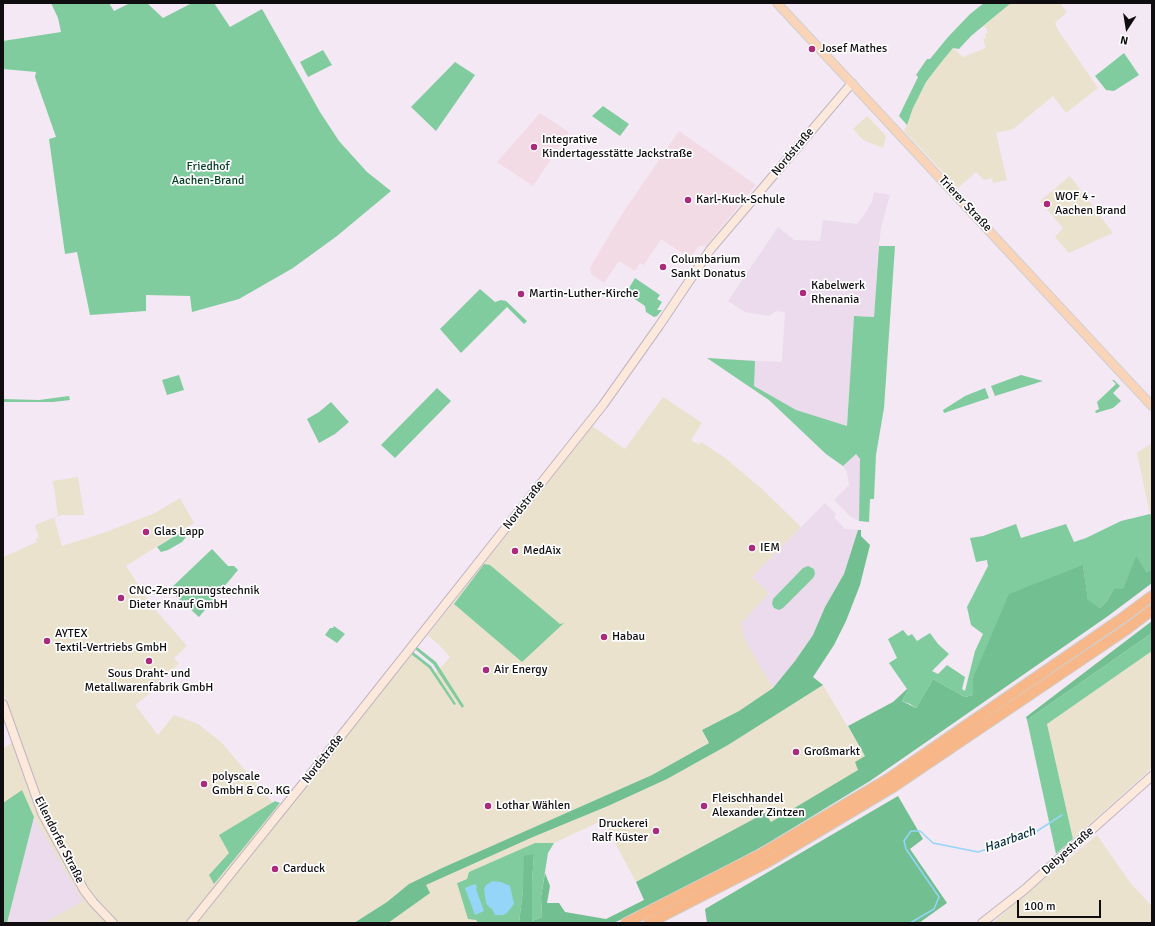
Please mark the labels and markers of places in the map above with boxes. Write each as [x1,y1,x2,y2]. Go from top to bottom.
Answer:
place label: Josef Mathes [820,42,887,56]
marker: Josef Mathes [807,44,817,54]
place label: Integrative Kindertagesstätte Jackstraße [542,133,692,161]
marker: Integrative Kindertagesstätte Jackstraße [529,142,539,152]
place label: WOF 4 - Aachen Brand [1055,190,1126,218]
place label: Karl-Kuck-Schule [696,193,785,207]
marker: Karl-Kuck-Schule [683,195,693,205]
marker: WOF 4 - Aachen Brand [1042,199,1052,209]
place label: Columbarium Sankt Donatus [671,253,746,281]
marker: Columbarium Sankt Donatus [658,262,668,272]
place label: Kabelwerk Rhenania [811,279,865,307]
place label: Martin-Luther-Kirche [529,287,638,301]
marker: Kabelwerk Rhenania [798,288,808,298]
marker: Martin-Luther-Kirche [516,289,526,299]
place label: Glas Lapp [154,525,204,539]
marker: Glas Lapp [141,527,151,537]
place label: IEM [760,541,780,555]
marker: IEM [747,543,757,553]
place label: MedAix [523,544,561,558]
marker: MedAix [510,546,520,556]
place label: CNC-Zerspanungstechnik Dieter Knauf GmbH [129,584,260,612]
marker: CNC-Zerspanungstechnik Dieter Knauf GmbH [116,593,126,603]
place label: AYTEX Textil-Vertriebs GmbH [55,627,167,655]
place label: Habau [612,630,645,644]
marker: Habau [599,632,609,642]
marker: AYTEX Textil-Vertriebs GmbH [42,636,52,646]
marker: Sous Draht- und Metallwarenfabrik GmbH [144,656,154,666]
place label: Air Energy [494,663,547,677]
marker: Air Energy [481,665,491,675]
place label: Sous Draht- und Metallwarenfabrik GmbH [85,667,213,695]
place label: Großmarkt [804,745,860,759]
marker: Großmarkt [791,747,801,757]
place label: polyscale GmbH & Co. KG [212,770,290,798]
marker: polyscale GmbH & Co. KG [199,779,209,789]
place label: Fleischhandel Alexander Zintzen [712,792,805,820]
place label: Lothar Wählen [496,799,570,813]
marker: Lothar Wählen [483,801,493,811]
marker: Fleischhandel Alexander Zintzen [699,801,709,811]
place label: Druckerei Ralf Küster [591,817,648,845]
marker: Druckerei Ralf Küster [651,826,661,836]
place label: Carduck [283,862,325,876]
marker: Carduck [270,864,280,874]

